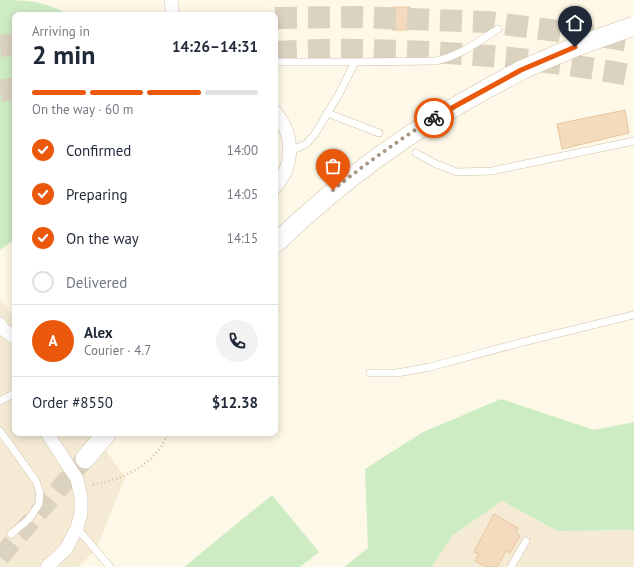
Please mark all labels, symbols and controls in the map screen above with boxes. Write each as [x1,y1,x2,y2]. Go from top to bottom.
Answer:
pin [558,6,592,47]
icon: home [564,12,586,34]
text: Arriving in [32,23,90,40]
text: 14:26–14:31 [172,37,258,56]
text: 2 min [32,38,95,71]
courier [414,98,454,138]
text: On the way · 60 m [32,101,133,118]
icon: bike [423,107,445,129]
icon: check [32,139,54,161]
text: Confirmed [66,141,131,160]
text: 14:00 [227,142,258,159]
pin [316,149,350,190]
icon: bag [322,155,344,177]
icon: check [32,183,54,205]
text: Preparing [66,185,128,204]
text: 14:05 [227,186,258,203]
icon: check [32,227,54,249]
text: On the way [66,229,139,248]
text: 14:15 [227,230,258,247]
text: Delivered [66,273,127,292]
button: phone [216,320,258,362]
text: Alex [84,323,113,342]
text: A [48,331,58,350]
text: Courier · 4.7 [84,342,151,359]
text: Order #8550 [32,393,113,412]
text: $12.38 [212,393,258,412]

